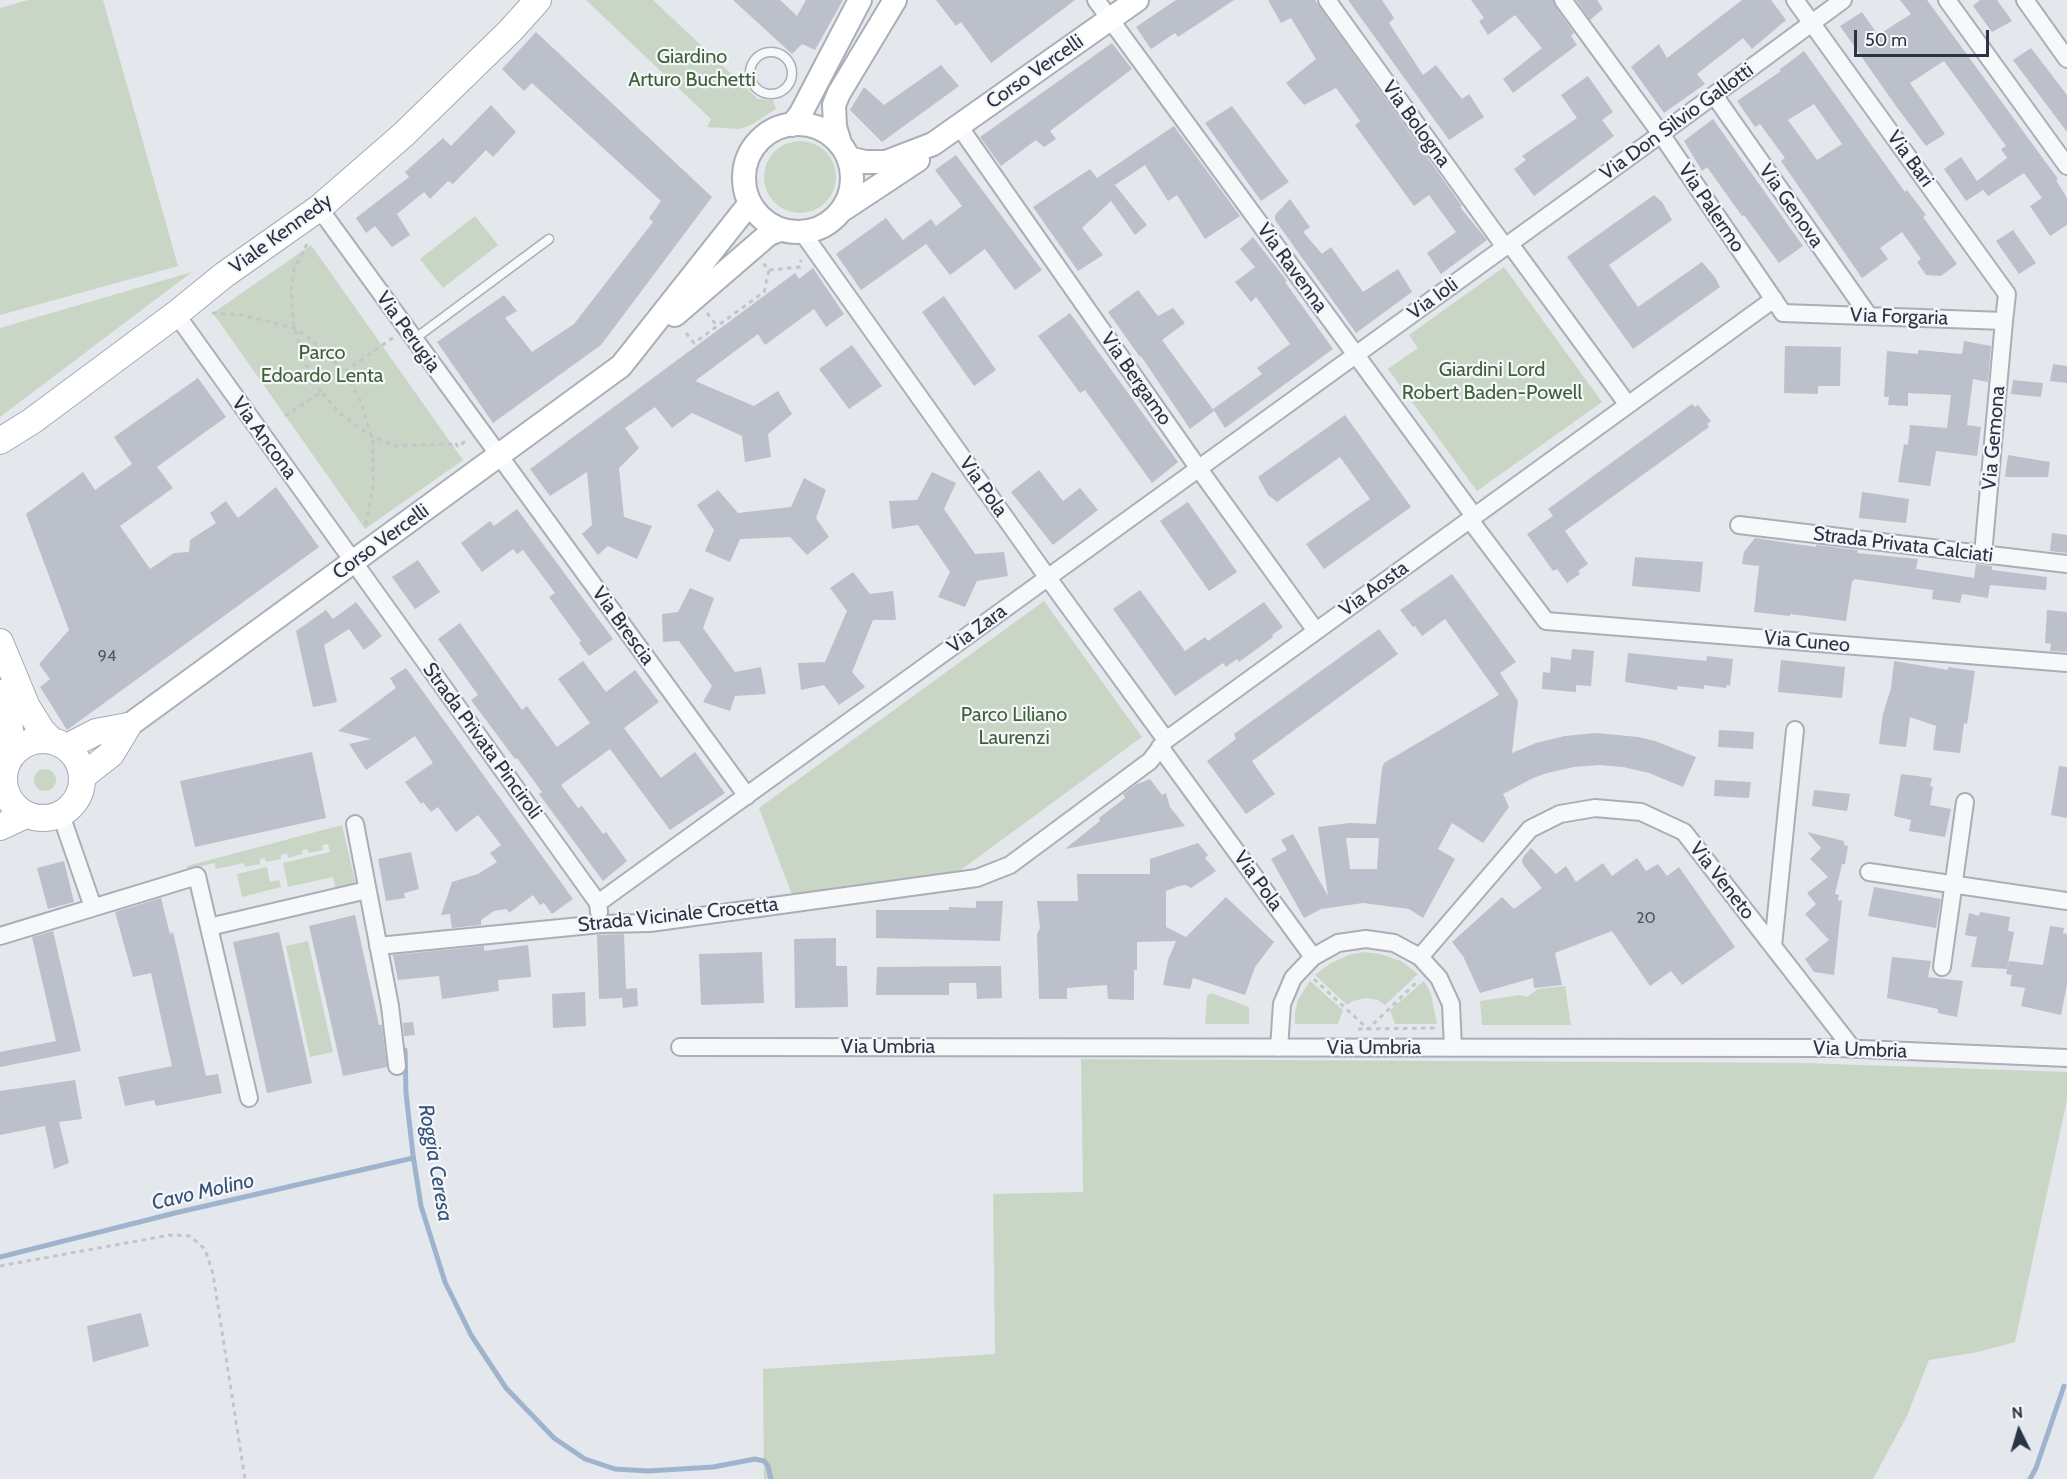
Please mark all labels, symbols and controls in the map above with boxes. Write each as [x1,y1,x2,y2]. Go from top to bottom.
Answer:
scale bar [1857,18,1992,56]
text: 50 m [1865,29,1907,51]
street label: Corso Vercelli [982,30,1088,114]
park label: Giardino Arturo Buchetti [628,45,756,92]
street label: Via Don Silvio Gallotti [1596,58,1758,186]
street label: Via Bologna [1377,76,1455,172]
street label: Via Bari [1882,126,1938,192]
street label: Via Palermo [1673,159,1749,257]
street label: Via Genova [1754,160,1828,252]
street label: Viale Kennedy [225,189,337,279]
street label: Via Ravenna [1252,219,1332,317]
street label: Via Ioli [1403,273,1463,325]
street label: Via Perugia [371,287,445,377]
street label: Via Forgaria [1850,303,1948,331]
street label: Via Bergamo [1095,328,1177,430]
park label: Parco Edoardo Lenta [261,341,383,388]
park label: Giardini Lord Robert Baden-Powell [1402,358,1582,405]
street label: Via Gemona [1977,385,2011,491]
street label: Via Ancona [226,392,302,484]
street label: Via Pola [954,452,1012,522]
street label: Corso Vercelli [328,499,434,585]
street label: Strada Privata Calciati [1812,522,1994,568]
street label: Via Aosta [1335,556,1413,622]
street label: Via Brescia [587,582,659,670]
street label: Via Zara [943,599,1011,659]
street label: Via Cuneo [1763,626,1851,658]
house number: 94 [98,646,116,666]
street label: Strada Privata Pinciroli [417,658,547,824]
park label: Parco Liliano Laurenzi [961,703,1067,750]
street label: Via Veneto [1684,837,1760,925]
street label: Via Pola [1228,846,1288,916]
street label: Strada Vicinale Crocetta [577,893,779,937]
house number: 20 [1636,908,1656,928]
street label: Via Umbria [841,1035,935,1059]
street label: Via Umbria [1327,1036,1421,1060]
street label: Via Umbria [1812,1036,1908,1064]
water label: Roggia Ceresa [412,1103,458,1223]
water label: Cavo Molino [149,1168,257,1216]
north arrow [1989,1401,2049,1461]
text: N [2011,1403,2024,1423]

